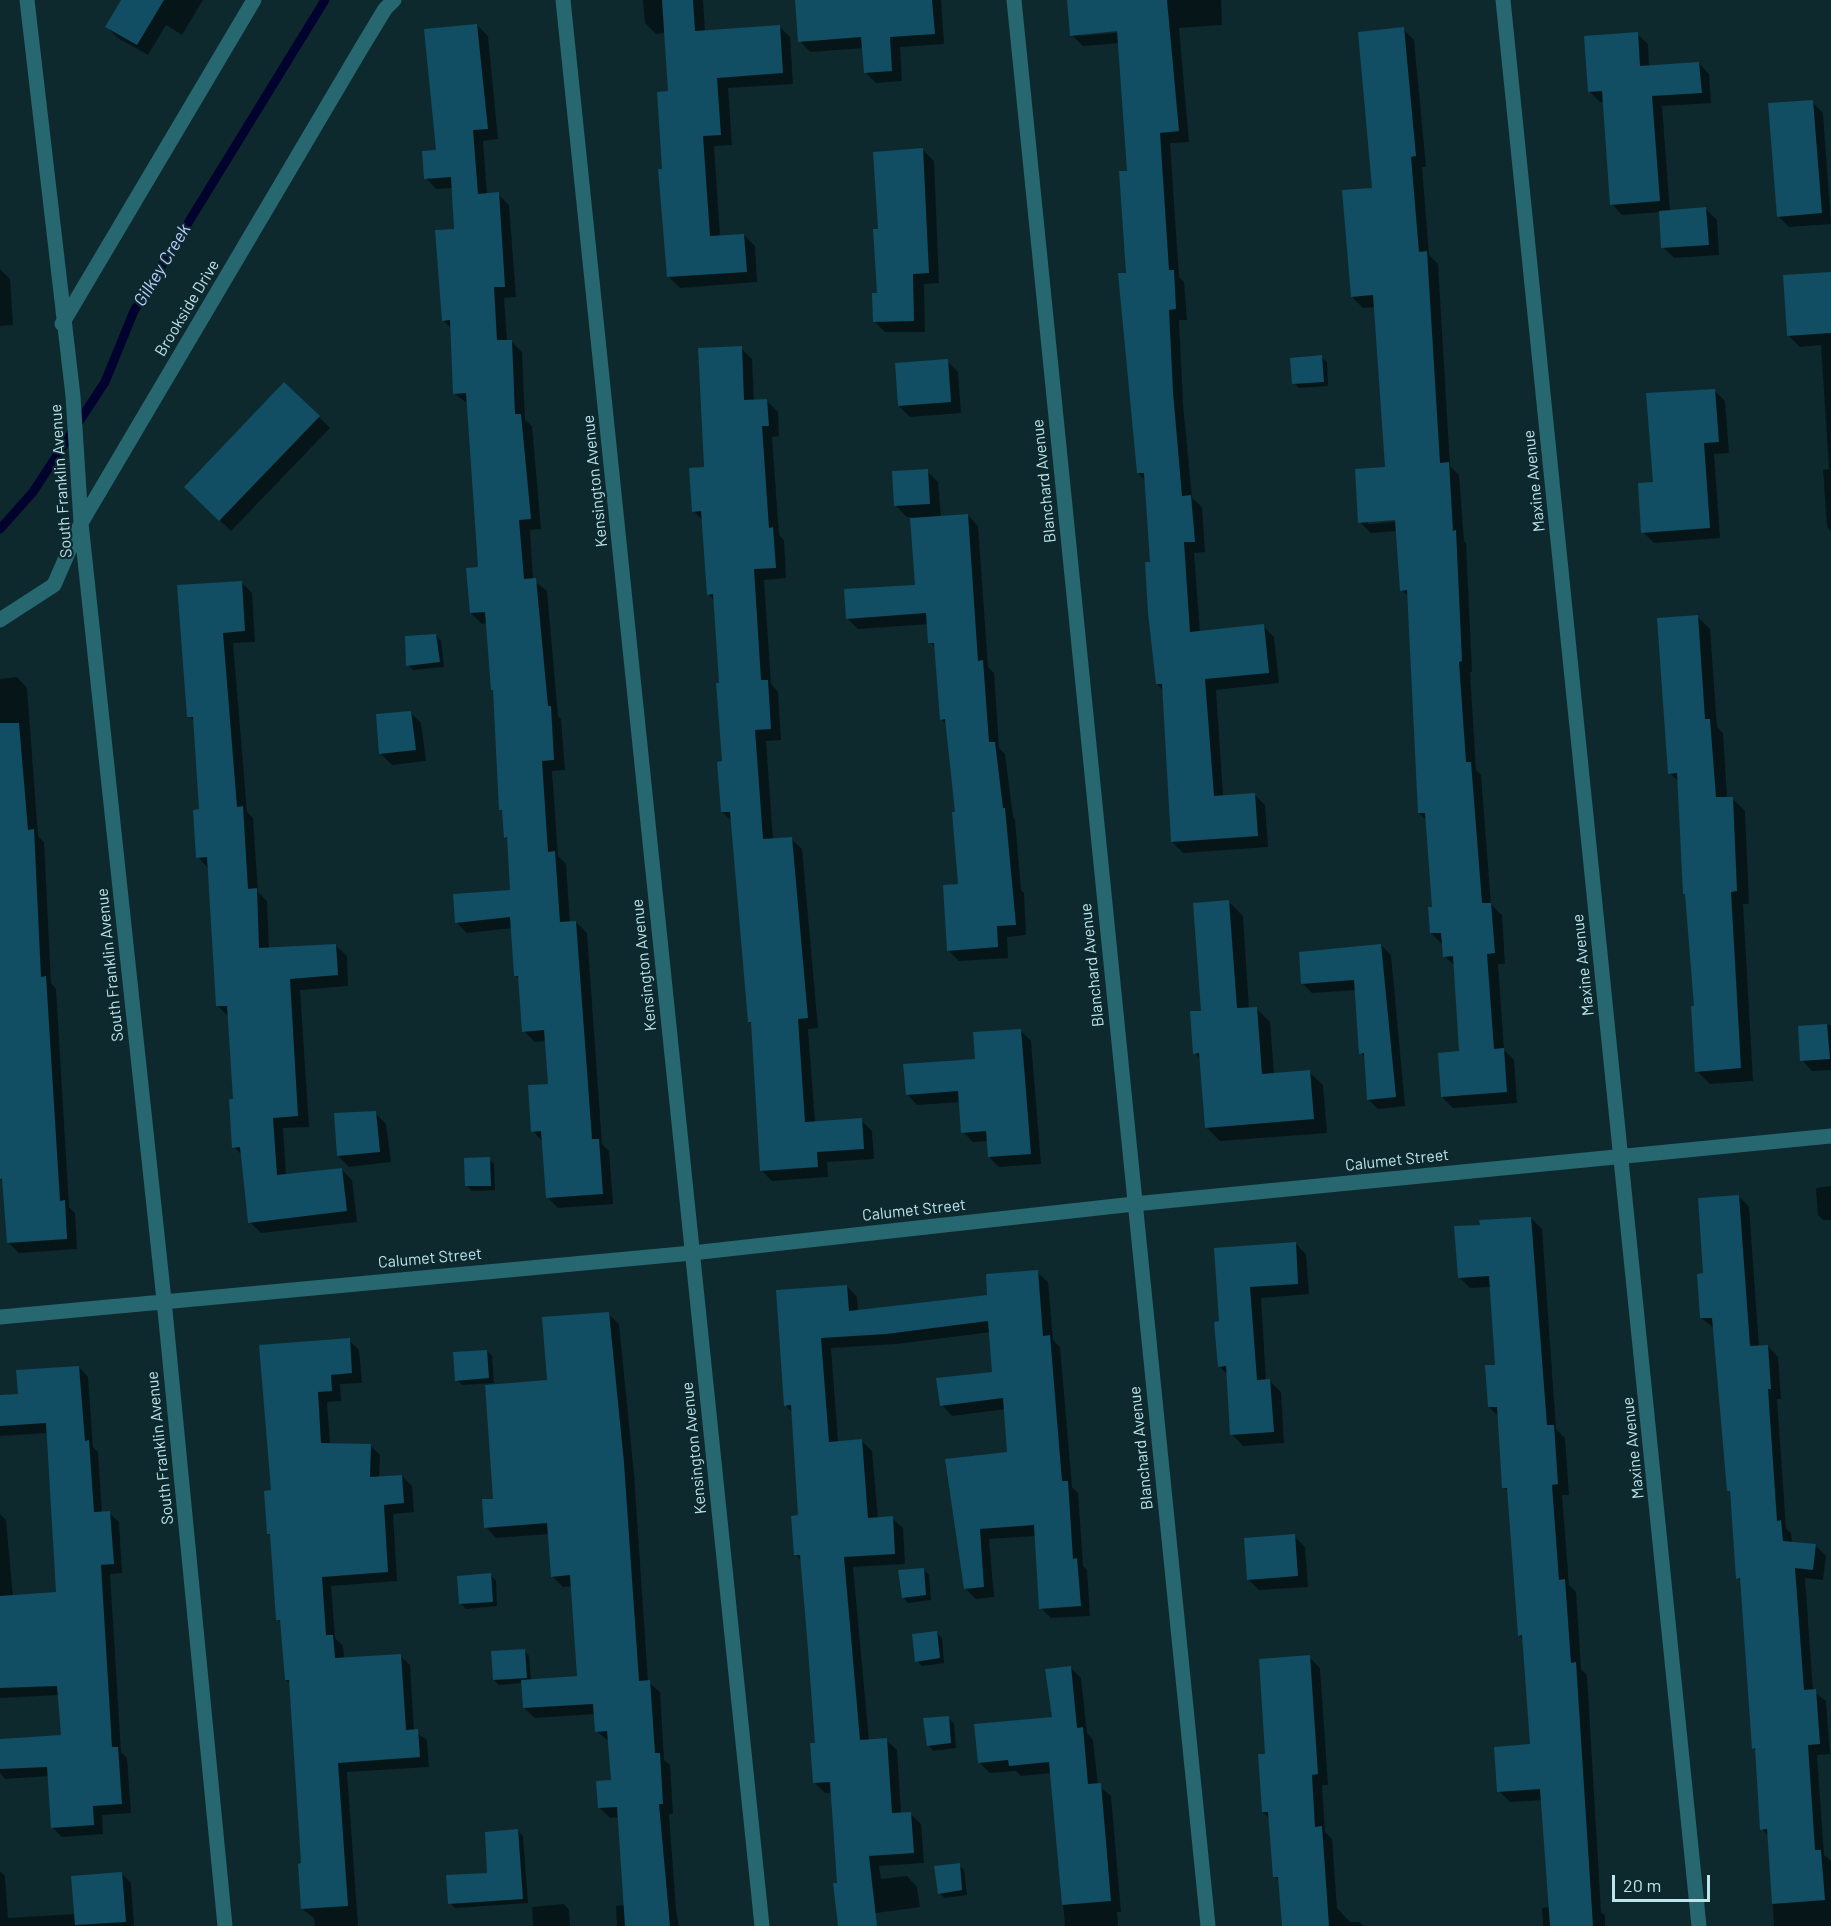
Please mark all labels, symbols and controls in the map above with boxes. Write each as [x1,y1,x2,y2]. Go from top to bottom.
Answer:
water label: Gilkey Creek [129,220,195,310]
street label: Brookside Drive [151,256,223,360]
street label: South Franklin Avenue [46,403,76,559]
street label: Kensington Avenue [579,414,611,548]
street label: Blanchard Avenue [1028,418,1060,544]
street label: Maxine Avenue [1519,429,1549,533]
street label: South Franklin Avenue [92,887,128,1043]
street label: Kensington Avenue [628,898,660,1032]
street label: Blanchard Avenue [1076,902,1108,1028]
street label: Maxine Avenue [1568,913,1598,1017]
street label: Calumet Street [1344,1145,1450,1175]
street label: Calumet Street [861,1195,967,1225]
street label: Calumet Street [377,1244,483,1272]
street label: South Franklin Avenue [142,1370,178,1526]
street label: Kensington Avenue [678,1381,710,1515]
street label: Blanchard Avenue [1125,1385,1157,1511]
street label: Maxine Avenue [1618,1396,1648,1500]
scale bar [1615,1863,1712,1901]
text: 20 m [1623,1874,1661,1896]

